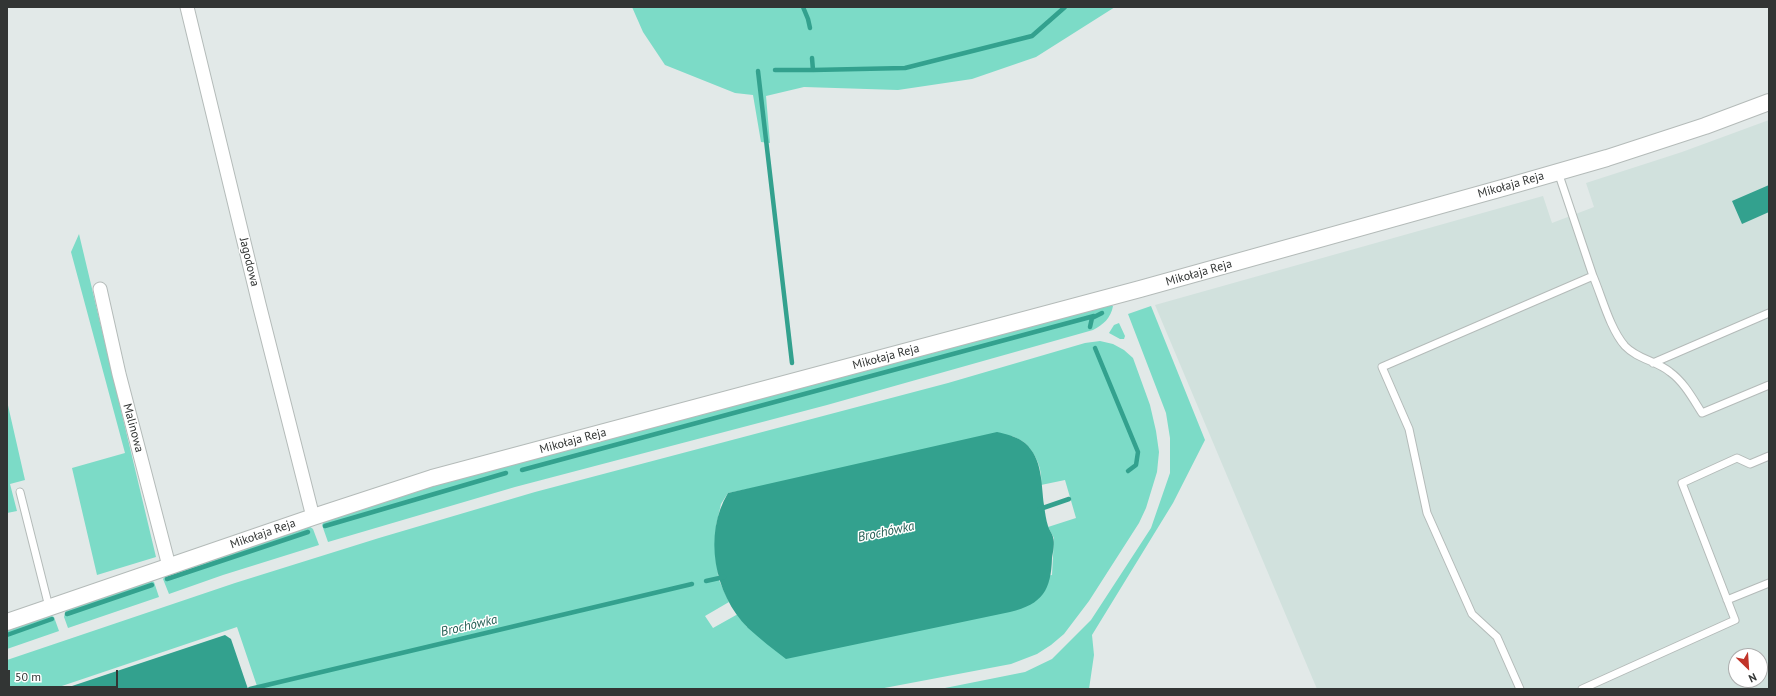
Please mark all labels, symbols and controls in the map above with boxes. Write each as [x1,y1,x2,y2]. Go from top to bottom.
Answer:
street label: Mikołaja Reja [1476,169,1546,201]
street label: Jagodowa [236,236,262,288]
street label: Mikołaja Reja [1164,257,1234,289]
street label: Mikołaja Reja [851,341,921,373]
street label: Malinowa [120,402,146,454]
street label: Mikołaja Reja [538,425,608,457]
street label: Mikołaja Reja [228,516,298,552]
water label: Brochówka [856,518,916,546]
water label: Brochówka [439,612,499,640]
north arrow [1728,648,1768,688]
scale bar [10,662,120,688]
text: 50 m [15,669,41,684]
text: N [1746,670,1759,686]

